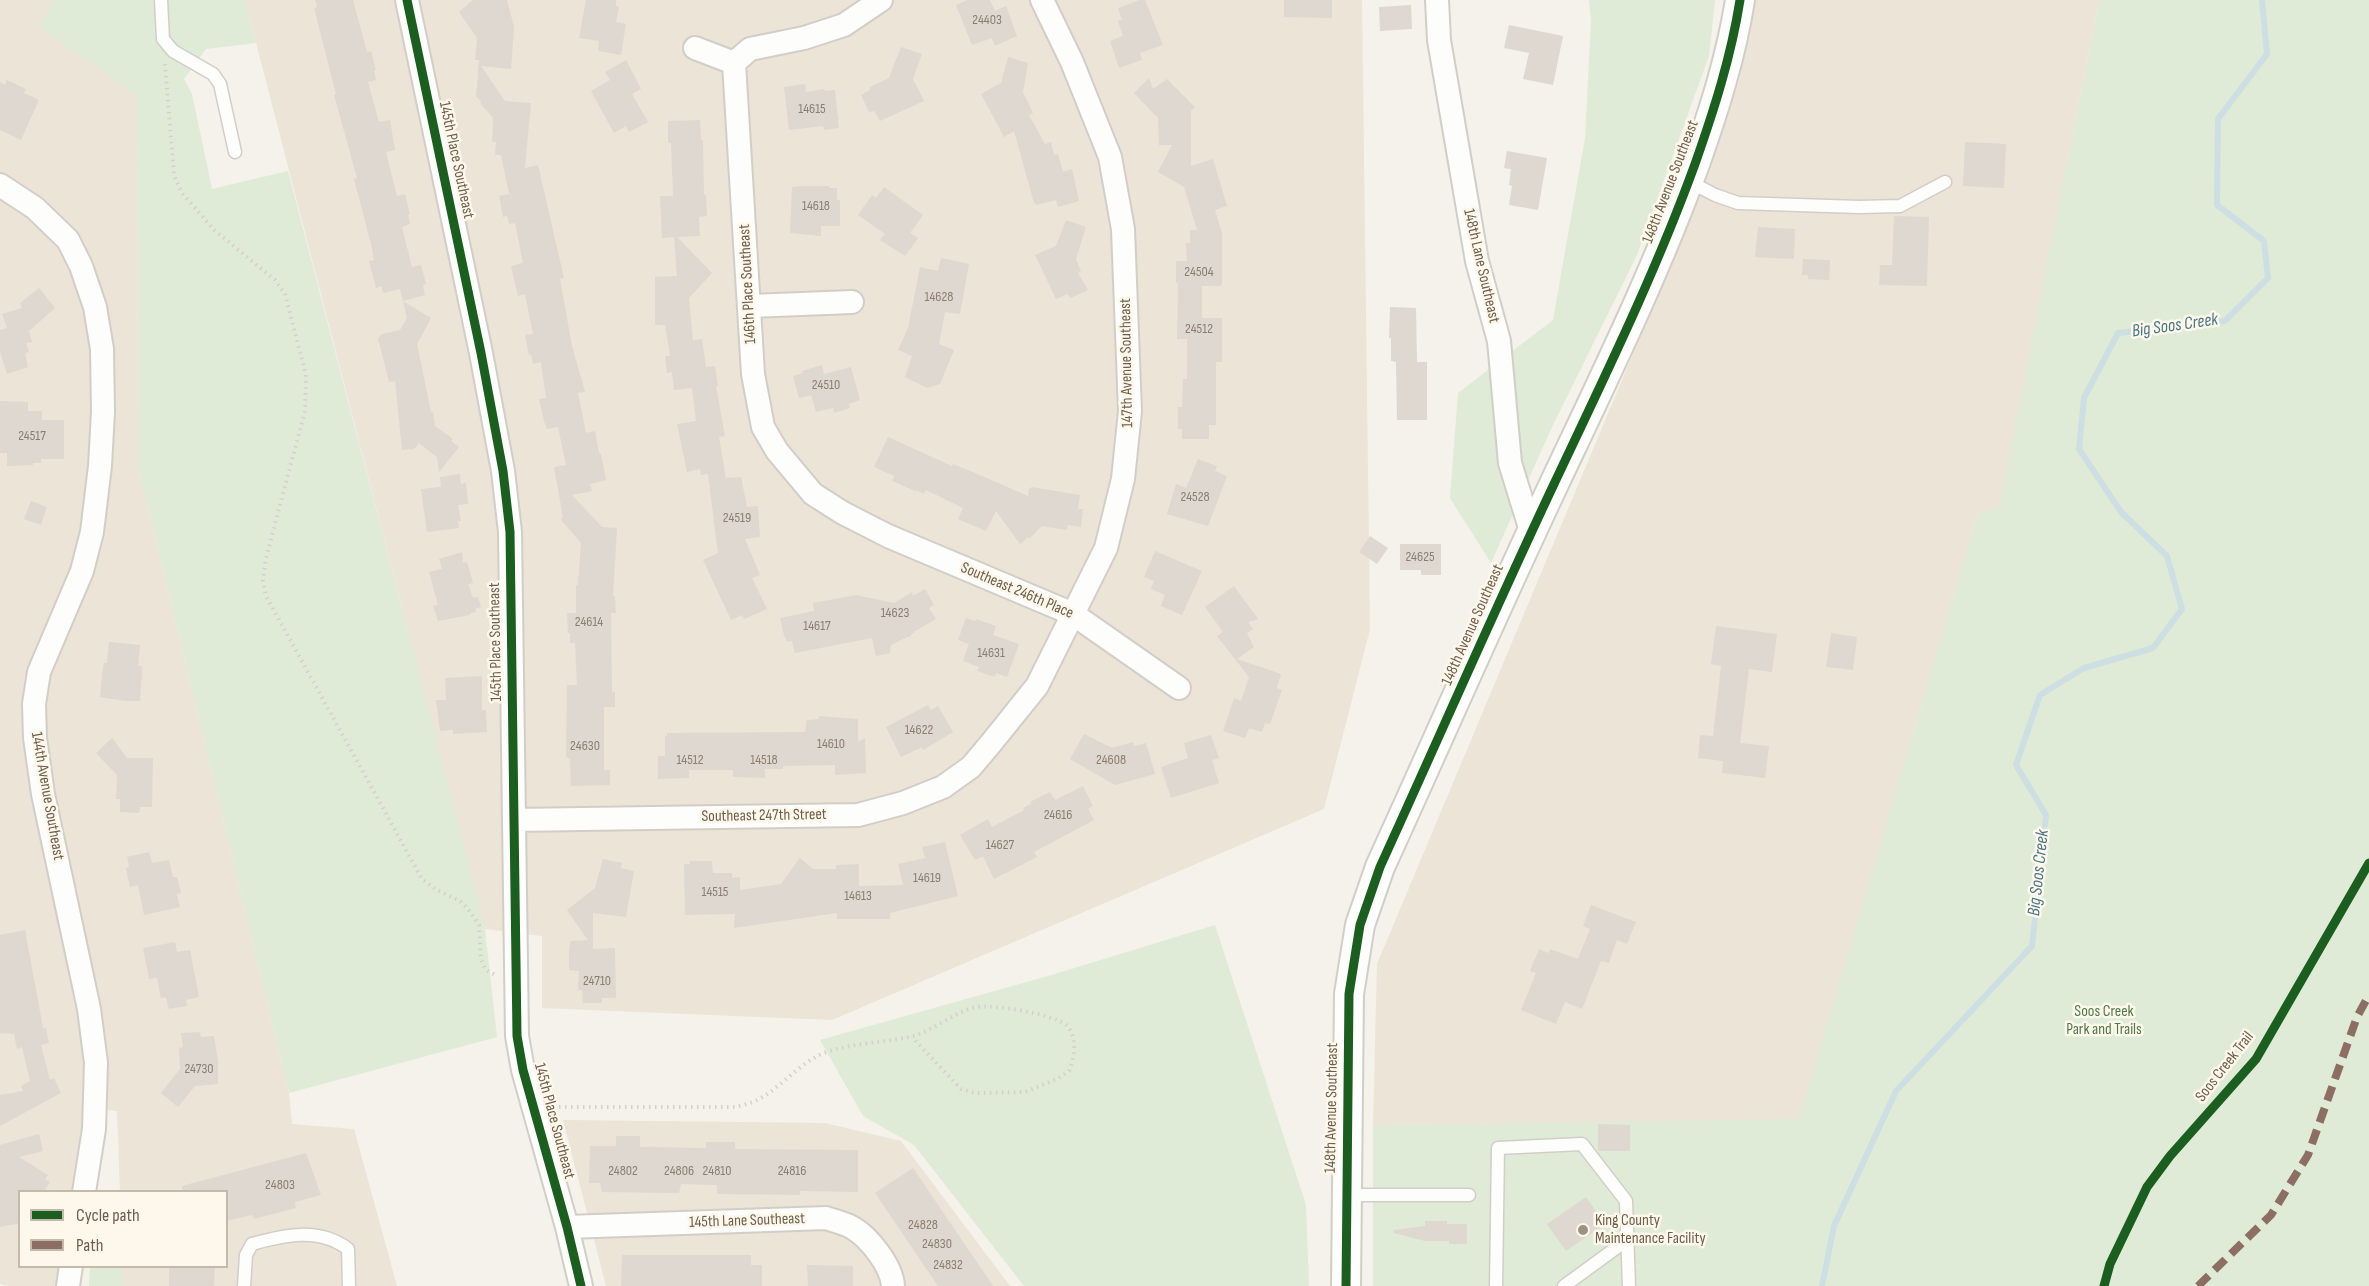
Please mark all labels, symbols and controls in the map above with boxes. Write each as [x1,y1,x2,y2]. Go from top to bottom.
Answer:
house number: 24403 [972,12,1002,28]
street label: 145th Place Southeast [434,100,478,220]
house number: 14615 [798,101,826,117]
street label: 148th Avenue Southeast [1639,118,1703,246]
house number: 14618 [802,198,830,214]
street label: 148th Lane Southeast [1459,207,1503,325]
street label: 146th Place Southeast [735,224,761,344]
house number: 24504 [1184,264,1214,280]
house number: 14628 [925,289,953,305]
street label: 147th Avenue Southeast [1116,298,1138,428]
water label: Big Soos Creek [2131,309,2219,343]
house number: 24512 [1185,321,1213,337]
house number: 24510 [812,377,840,393]
house number: 24517 [18,428,46,444]
house number: 24528 [1180,489,1210,505]
house number: 24519 [723,510,751,526]
house number: 24625 [1405,549,1435,565]
street label: Southeast 246th Place [958,559,1076,623]
street label: 148th Avenue Southeast [1438,562,1508,688]
street label: 145th Place Southeast [485,582,507,702]
house number: 14623 [881,605,909,621]
house number: 24614 [575,614,603,630]
house number: 14617 [803,618,831,634]
house number: 14631 [977,645,1005,661]
house number: 14622 [905,722,933,738]
street label: 144th Avenue Southeast [26,730,68,862]
house number: 14610 [817,736,845,752]
house number: 24630 [570,738,600,754]
house number: 14512 [676,752,704,768]
house number: 14518 [750,752,778,768]
house number: 24608 [1096,752,1126,768]
street label: Southeast 247th Street [701,805,827,827]
house number: 24616 [1044,807,1072,823]
water label: Big Soos Creek [2024,829,2054,917]
house number: 14627 [986,837,1014,853]
house number: 14619 [913,870,941,886]
house number: 14515 [702,884,728,900]
house number: 14613 [844,888,872,904]
house number: 24710 [583,973,611,989]
park label: Soos Creek Park and Trails [2066,1002,2142,1040]
street label: Soos Creek Trail [2192,1028,2258,1106]
street label: 148th Avenue Southeast [1321,1043,1343,1173]
house number: 24730 [184,1061,214,1077]
street label: 145th Place Southeast [529,1061,579,1181]
house number: 24802 [608,1163,638,1179]
house number: 24806 [664,1163,694,1179]
house number: 24810 [703,1163,731,1179]
house number: 24816 [778,1163,806,1179]
house number: 24803 [265,1177,295,1193]
legend [18,1190,228,1268]
text: Cycle path [76,1205,140,1226]
street label: 145th Lane Southeast [689,1209,805,1233]
place label: King County Maintenance Facility [1595,1211,1706,1249]
house number: 24828 [908,1217,938,1233]
marker: King County Maintenance Facility [1576,1223,1590,1237]
text: Path [76,1235,104,1256]
house number: 24830 [922,1236,952,1252]
house number: 24832 [933,1257,963,1273]

